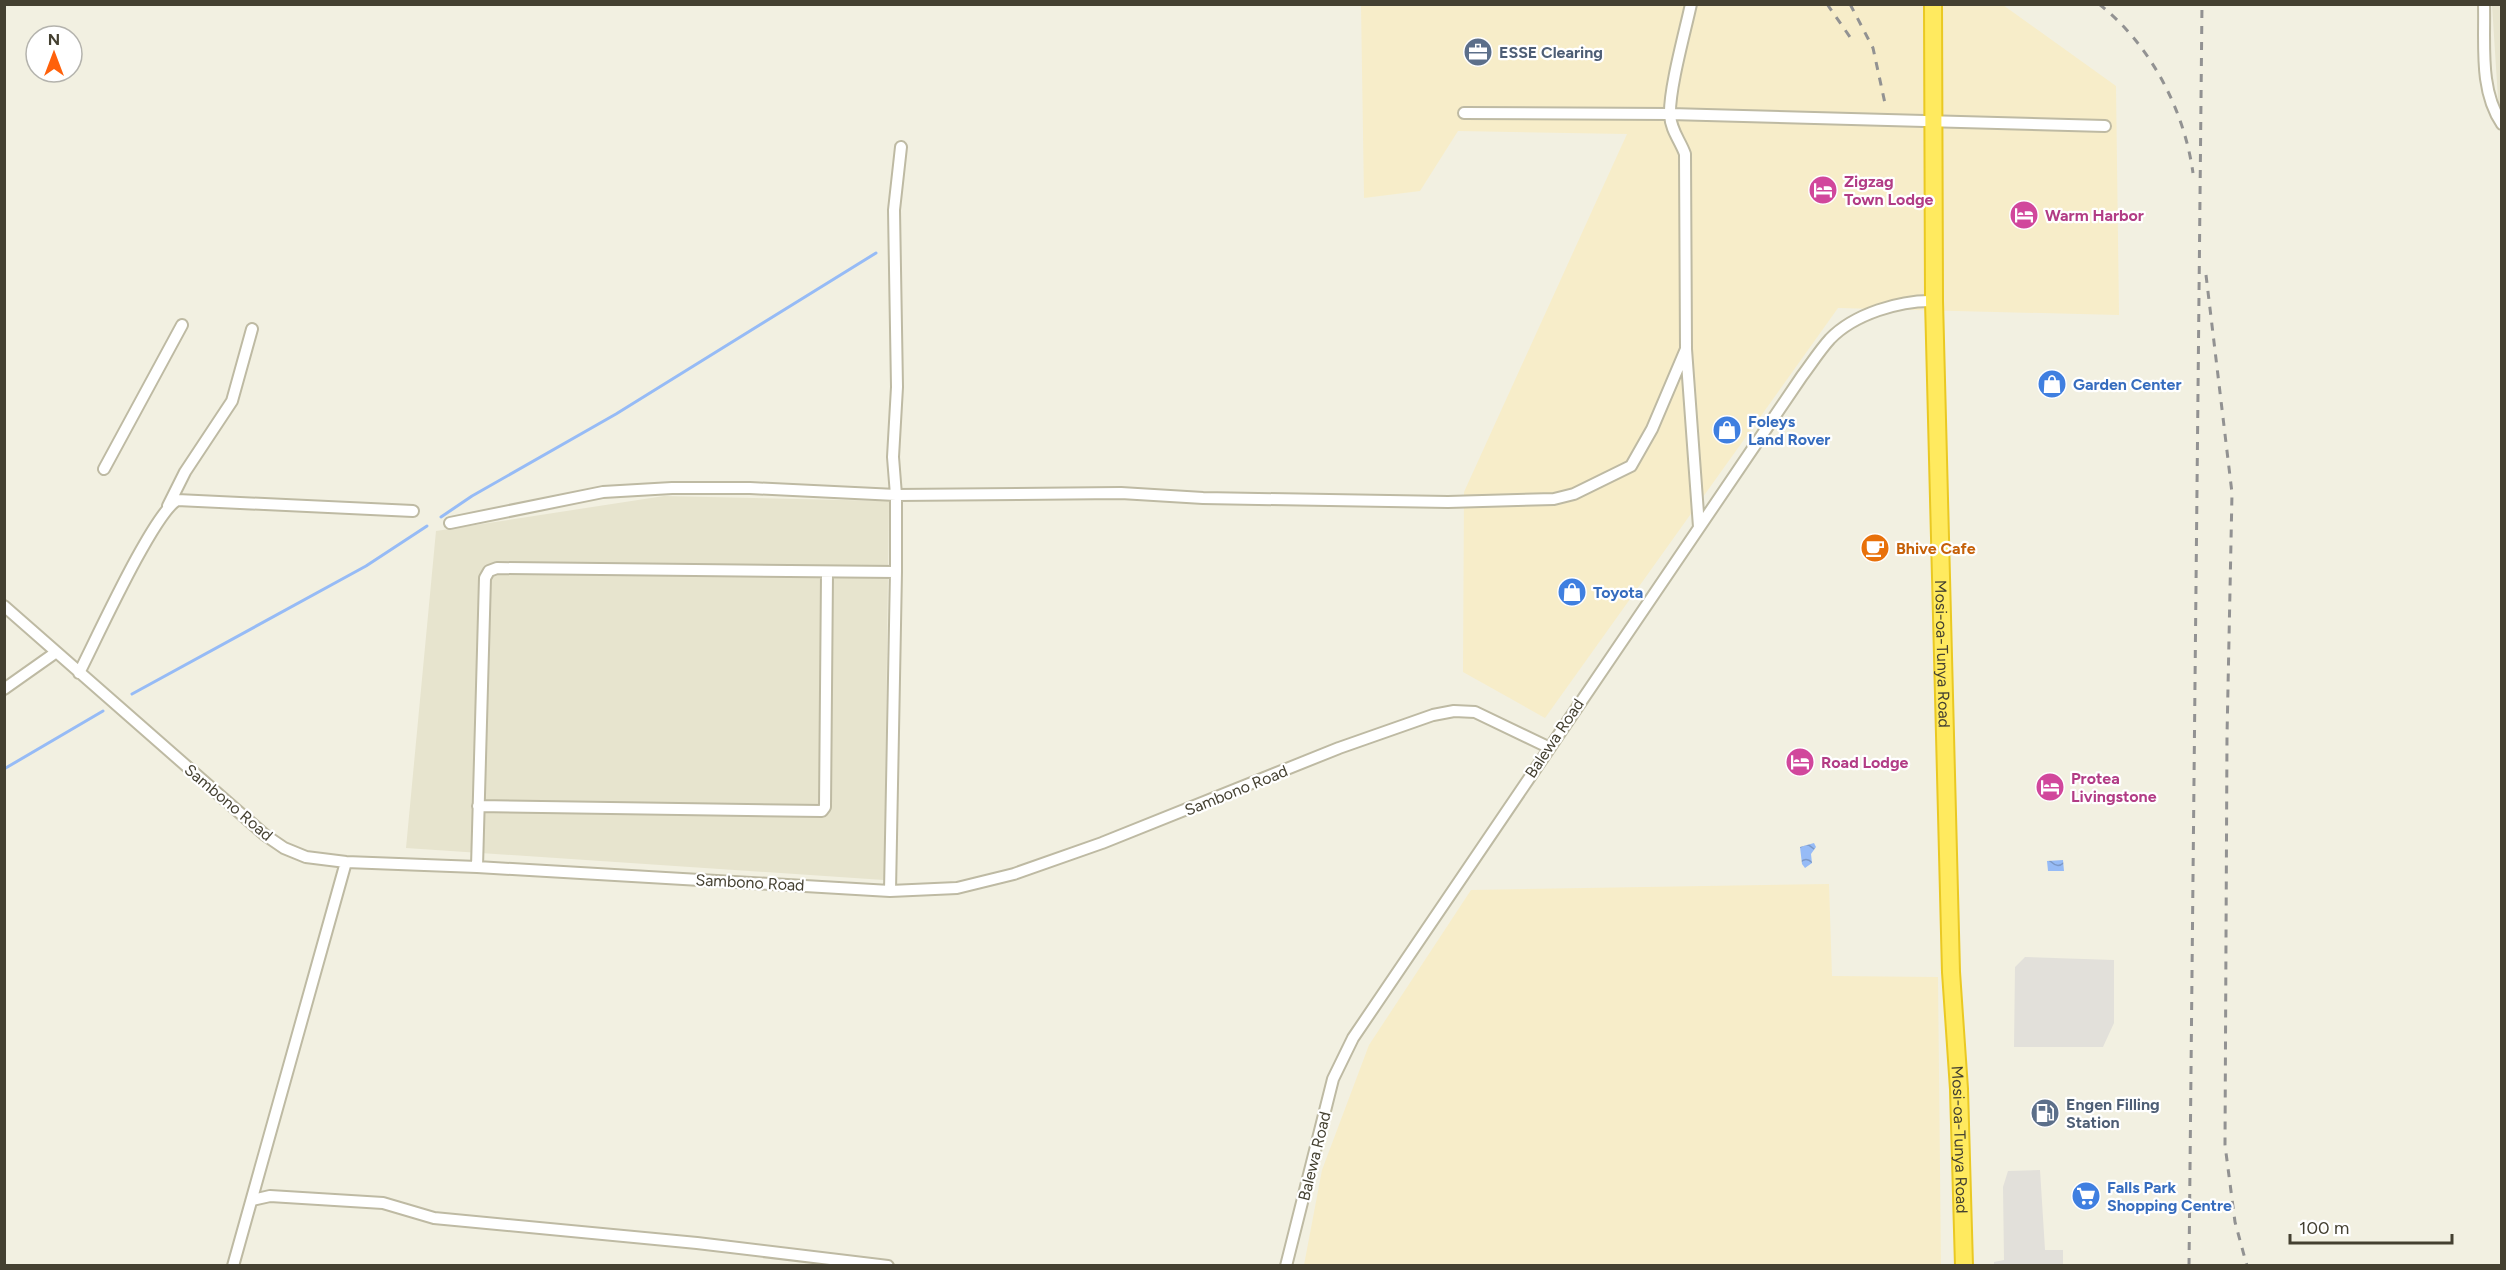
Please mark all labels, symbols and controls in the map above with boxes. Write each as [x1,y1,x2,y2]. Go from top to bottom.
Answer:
north arrow [24,24,84,84]
text: N [48,30,60,49]
office icon: ESSE Clearing [1462,36,1494,68]
place label: ESSE Clearing [1499,43,1603,62]
place label: Zigzag Town Lodge [1844,172,1934,209]
hotel icon: Zigzag Town Lodge [1807,174,1839,206]
hotel icon: Warm Harbor [2008,199,2040,231]
place label: Warm Harbor [2045,206,2144,225]
shop icon: Garden Center [2036,368,2068,400]
place label: Garden Center [2073,375,2182,394]
place label: Foleys Land Rover [1748,412,1830,449]
shop icon: Foleys Land Rover [1711,414,1743,446]
cafe icon: Bhive Cafe [1859,532,1891,564]
place label: Bhive Cafe [1896,539,1976,558]
shop icon: Toyota [1556,576,1588,608]
street label: Mosi-oa-Tunya Road [1931,580,1954,728]
place label: Toyota [1593,583,1643,602]
street label: Balewa Road [1521,695,1588,781]
hotel icon: Road Lodge [1784,746,1816,778]
place label: Road Lodge [1821,753,1908,772]
street label: Sambono Road [181,760,277,845]
street label: Sambono Road [1182,761,1290,820]
place label: Protea Livingstone [2071,769,2157,806]
hotel icon: Protea Livingstone [2034,771,2066,803]
street label: Sambono Road [695,870,805,895]
street label: Mosi-oa-Tunya Road [1947,1065,1972,1214]
place label: Engen Filling Station [2066,1095,2160,1132]
fuel station icon: Engen Filling Station [2029,1097,2061,1129]
street label: Balewa Road [1294,1110,1335,1203]
place label: Falls Park Shopping Centre [2107,1178,2232,1215]
supermarket icon: Falls Park Shopping Centre [2070,1180,2102,1212]
scale bar [2290,1207,2452,1245]
text: 100 m [2299,1217,2349,1239]

